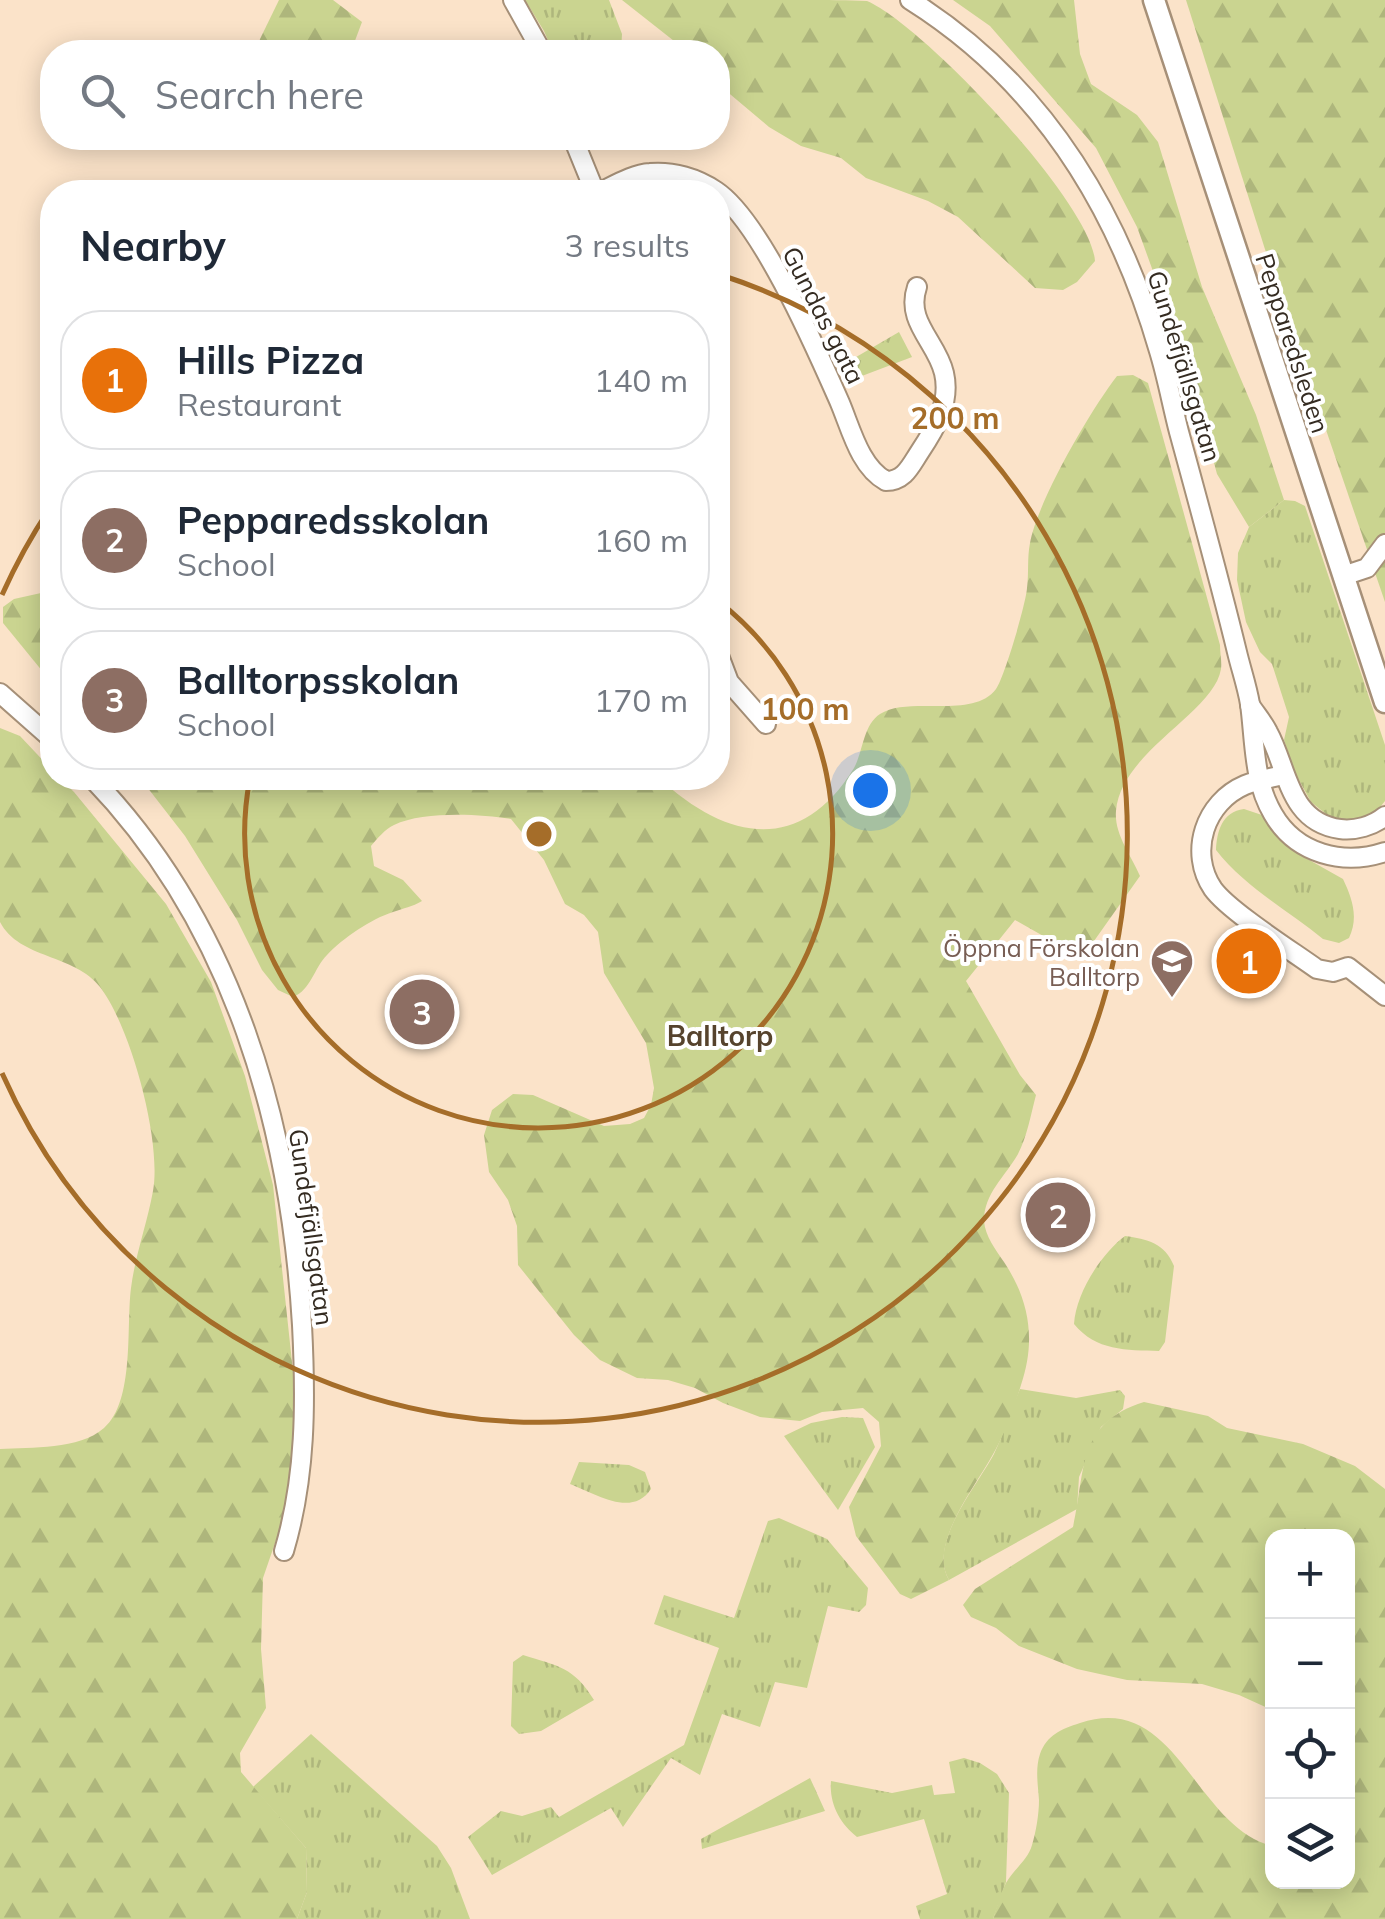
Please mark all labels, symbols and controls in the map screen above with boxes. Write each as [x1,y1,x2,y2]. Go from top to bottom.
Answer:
search box [40,40,730,150]
icon: search [75,68,130,123]
text: Search here [155,71,364,119]
text: Nearby [80,219,226,272]
text: 3 results [565,225,690,265]
street label: Gundas gata [776,241,872,389]
street label: Pepparedsleden [1249,249,1337,437]
street label: Gundefjällsgatan [1141,267,1229,465]
text: Hills Pizza [177,336,364,384]
text: 1 [105,360,124,400]
text: 140 m [594,360,688,400]
text: Restaurant [177,384,341,424]
text: 200 m [910,399,1000,437]
text: Pepparedsskolan [177,496,489,544]
text: 2 [105,520,124,560]
text: 160 m [594,520,688,560]
text: School [177,544,276,584]
text: Balltorpsskolan [177,656,459,704]
text: 3 [105,680,124,720]
text: 170 m [594,680,688,720]
text: 100 m [760,690,850,728]
text: School [177,704,276,744]
your location [845,765,896,816]
centre of rings [521,816,557,852]
pin: 1 [1216,924,1282,998]
place label: Öppna Förskolan Balltorp [943,932,1140,992]
school or university icon: Öppna Förskolan Balltorp [1149,938,1195,999]
pin: 3 [390,974,454,1050]
district label: Balltorp [667,1018,773,1053]
street label: Gundefjällsgatan [283,1127,341,1327]
pin: 2 [1026,1178,1090,1252]
map controls [1265,1529,1355,1889]
button: + [1265,1529,1355,1619]
button: − [1265,1619,1355,1709]
button: locate [1265,1709,1355,1799]
button: layers [1265,1799,1355,1889]

